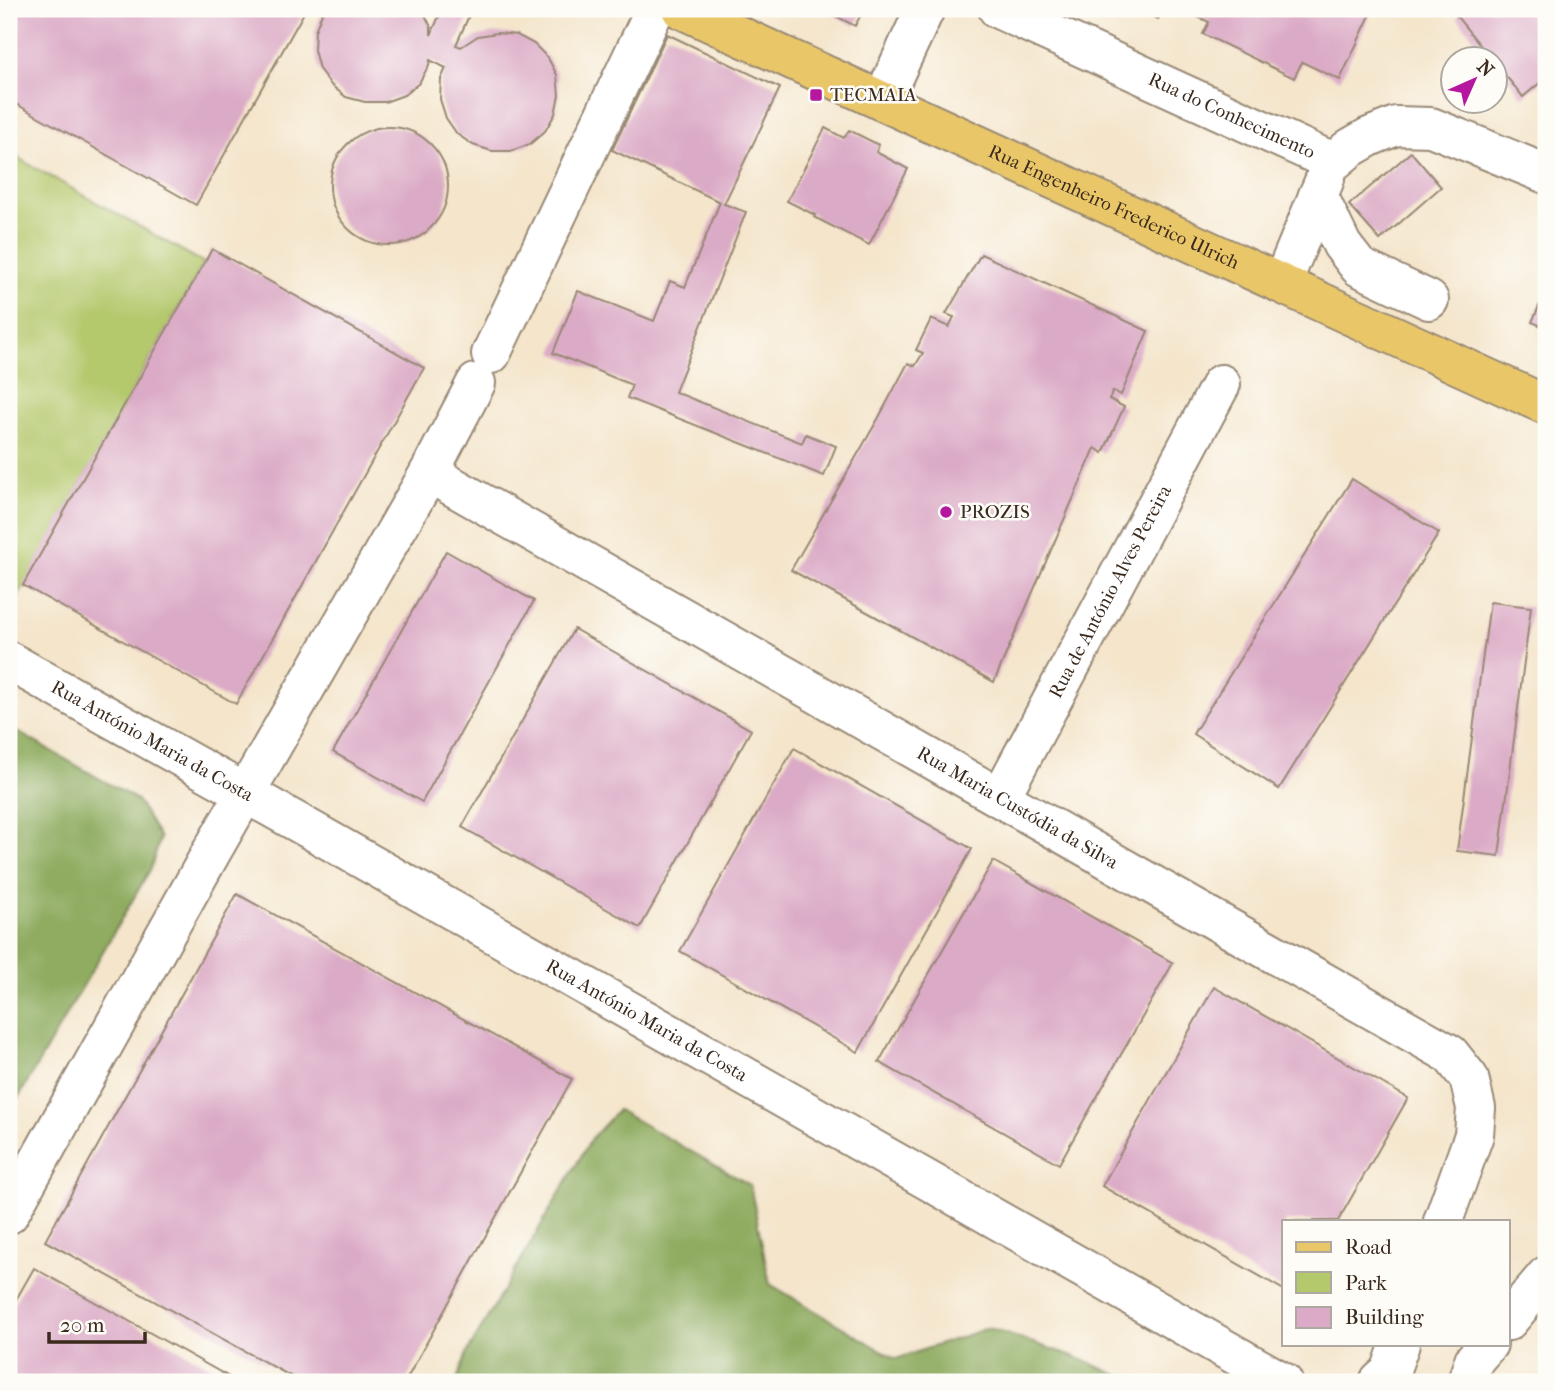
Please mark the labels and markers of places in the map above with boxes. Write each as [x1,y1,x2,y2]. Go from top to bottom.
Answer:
place label: TECMAIA [830,84,917,106]
marker: TECMAIA [808,87,824,103]
place label: PROZIS [960,501,1030,523]
marker: PROZIS [938,504,954,520]

